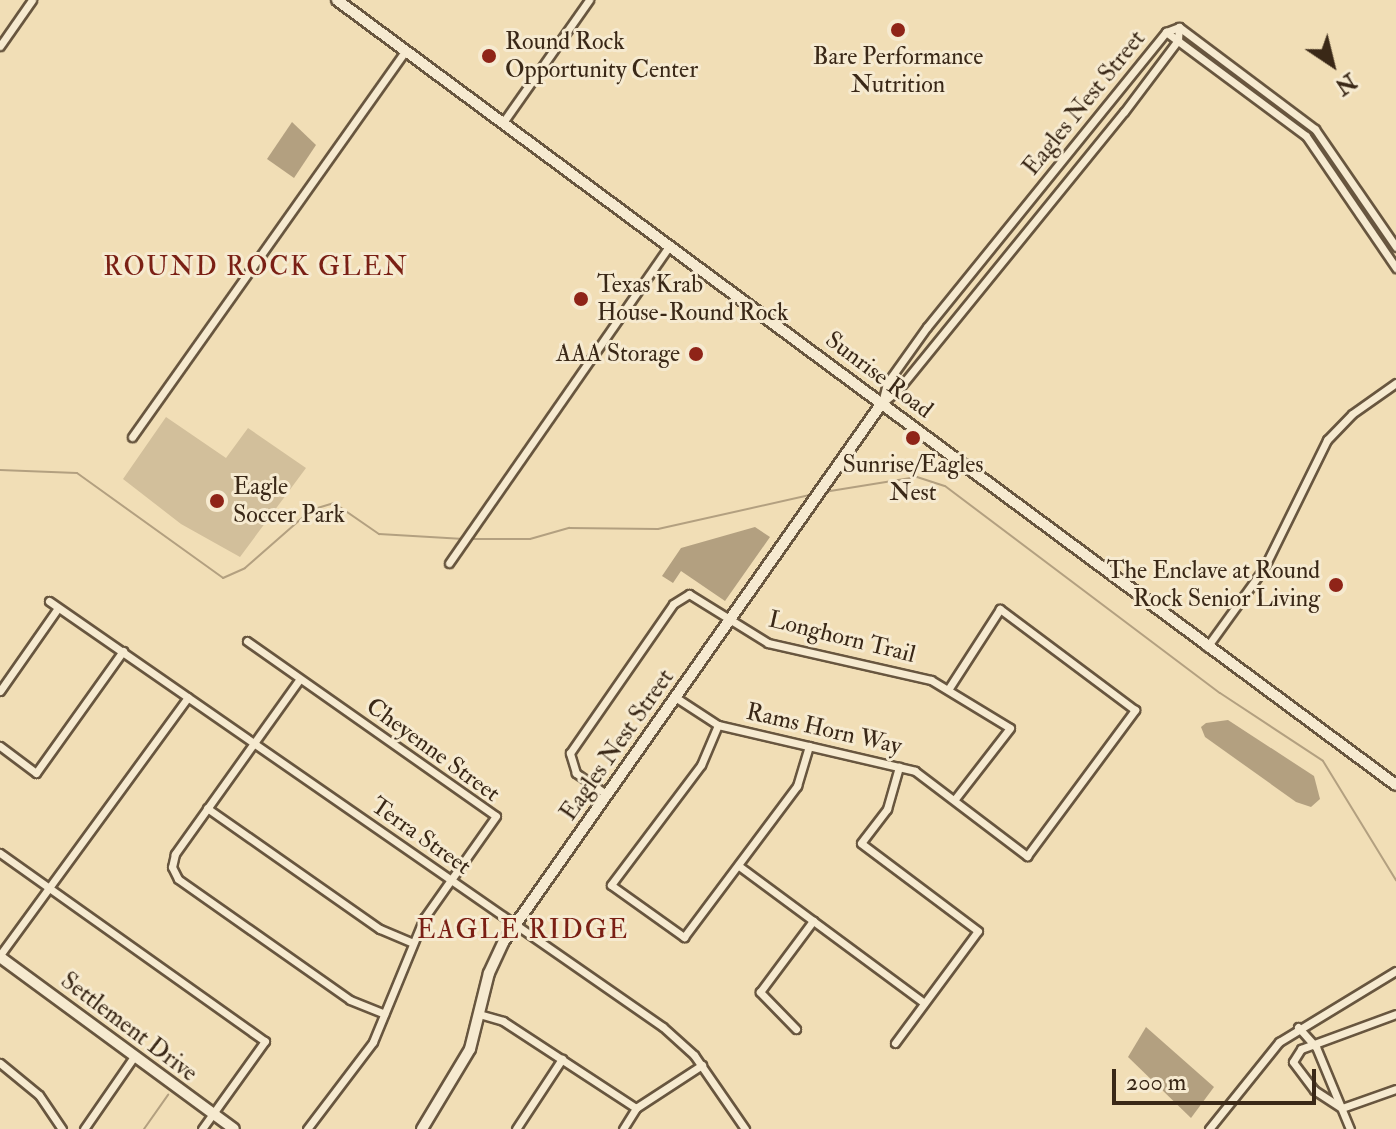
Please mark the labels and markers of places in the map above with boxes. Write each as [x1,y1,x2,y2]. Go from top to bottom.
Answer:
marker: Bare Performance Nutrition [889,21,907,39]
place label: Round Rock Opportunity Center [505,28,698,84]
place label: Bare Performance Nutrition [813,43,983,99]
marker: Round Rock Opportunity Center [480,47,498,65]
place label: Texas Krab House-Round Rock [597,271,788,327]
marker: Texas Krab House-Round Rock [572,290,590,308]
place label: AAA Storage [556,340,680,368]
marker: AAA Storage [687,345,705,363]
marker: Sunrise/Eagles Nest [904,429,922,447]
place label: Sunrise/Eagles Nest [842,451,984,507]
place label: Eagle Soccer Park [233,473,345,529]
marker: Eagle Soccer Park [208,492,226,510]
place label: The Enclave at Round Rock Senior Living [1107,557,1320,613]
marker: The Enclave at Round Rock Senior Living [1327,576,1345,594]

